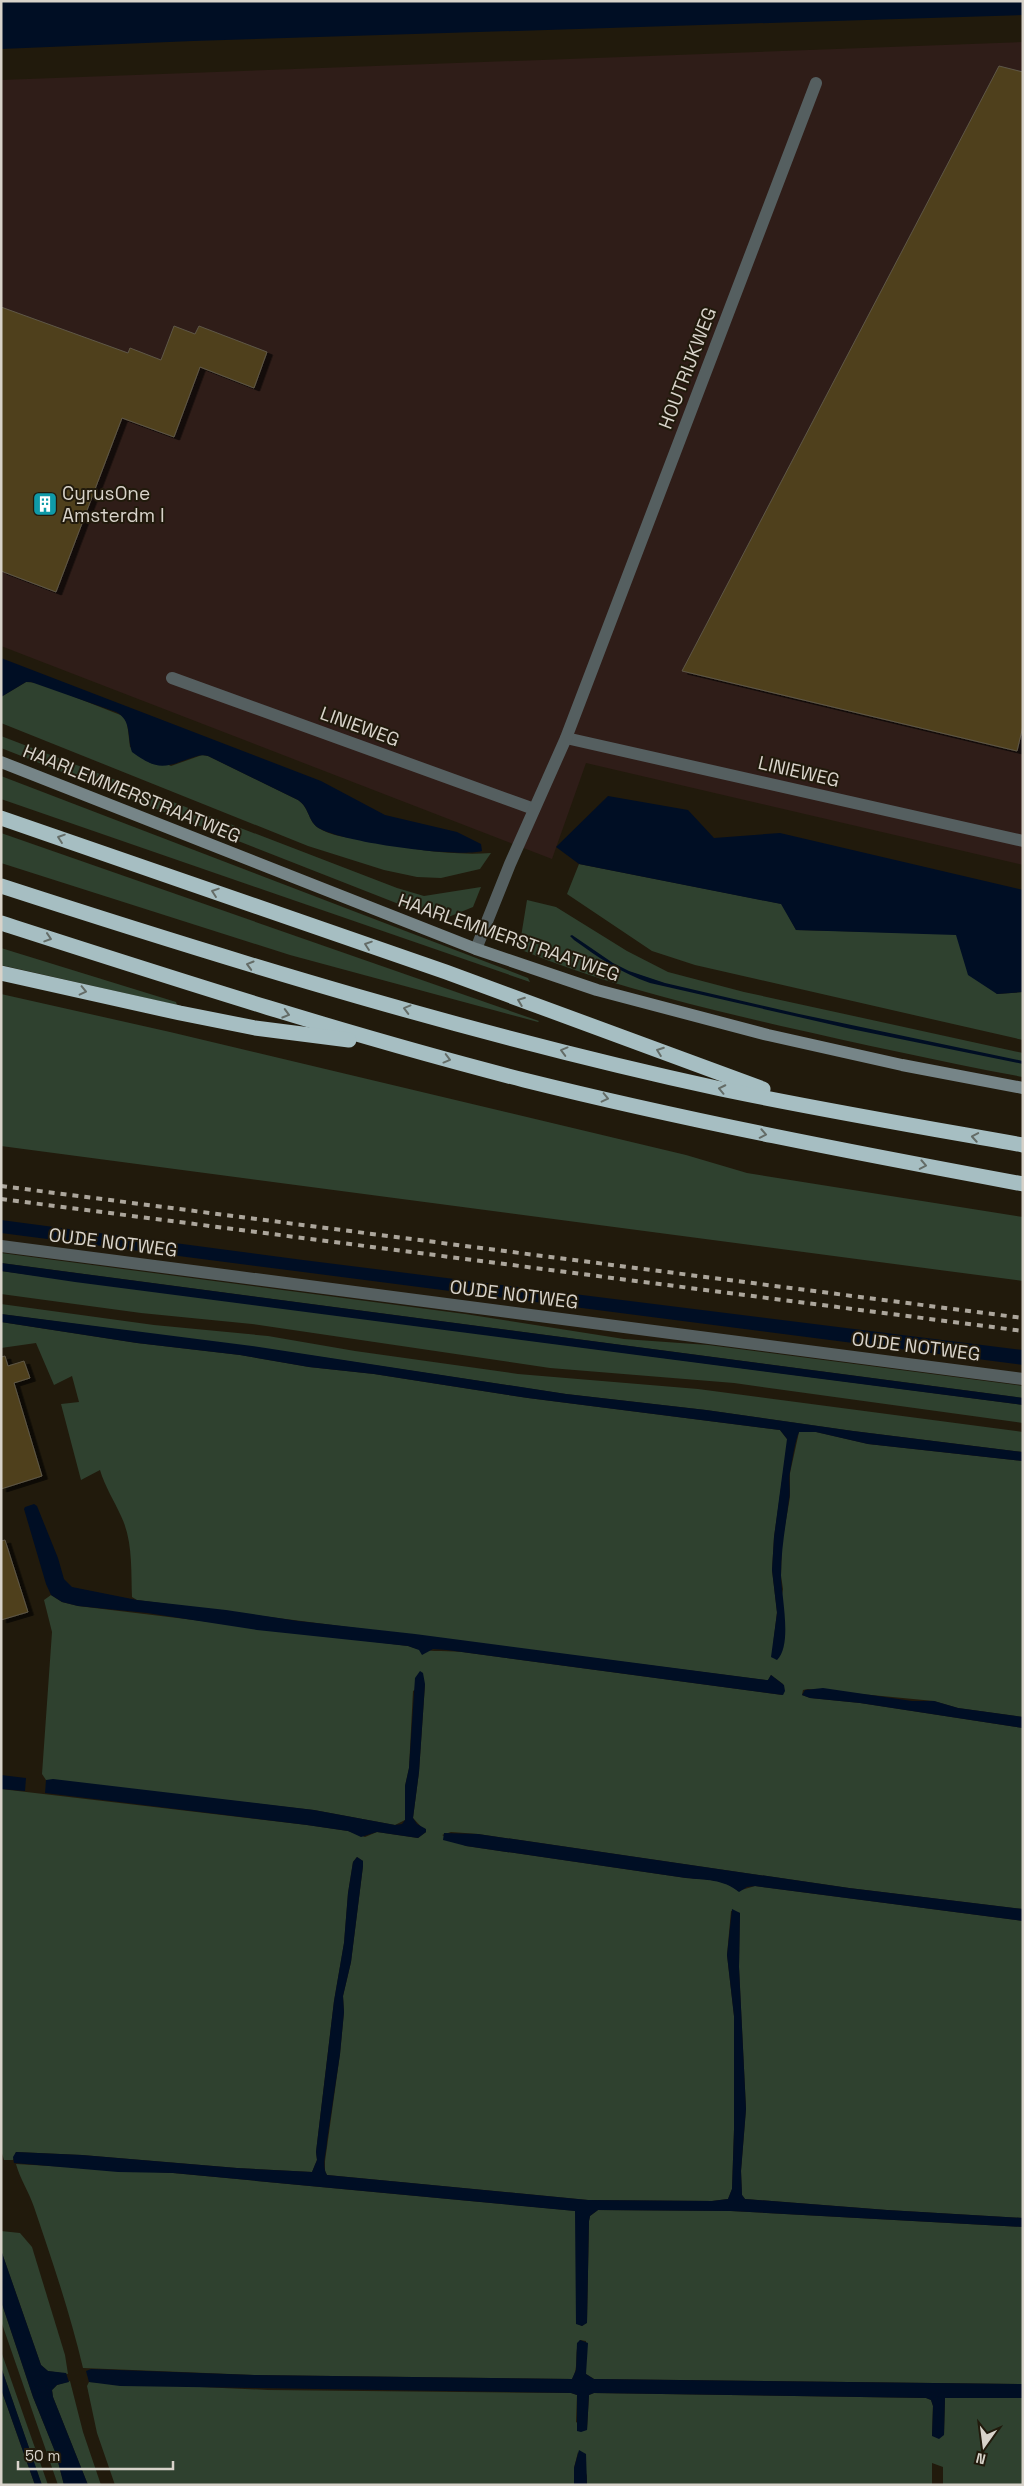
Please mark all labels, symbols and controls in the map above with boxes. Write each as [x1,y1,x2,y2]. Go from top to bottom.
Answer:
street label: HOUTRIJKWEG [653,304,722,433]
place label: CyrusOne Amsterdm I [62,481,165,528]
building icon: CyrusOne Amsterdm I [32,491,58,517]
street label: LINIEWEG [317,701,403,752]
street label: HAARLEMMERSTRAATWEG [19,738,244,849]
street label: LINIEWEG [756,750,842,793]
one-way arrow [58,834,66,844]
one-way arrow [211,888,219,898]
street label: HAARLEMMERSTRAATWEG [395,888,623,987]
one-way arrow [43,932,51,942]
one-way arrow [364,941,373,951]
one-way arrow [247,960,255,970]
one-way arrow [78,985,87,996]
one-way arrow [517,997,526,1007]
one-way arrow [403,1005,411,1015]
one-way arrow [281,1008,290,1019]
one-way arrow [560,1047,568,1057]
one-way arrow [656,1047,665,1057]
one-way arrow [443,1053,452,1064]
one-way arrow [717,1084,726,1094]
one-way arrow [600,1092,609,1103]
one-way arrow [759,1128,768,1139]
one-way arrow [970,1132,979,1142]
one-way arrow [918,1160,927,1170]
street label: OUDE NOTWEG [47,1222,179,1263]
street label: OUDE NOTWEG [448,1274,580,1315]
street label: OUDE NOTWEG [850,1326,982,1367]
north arrow [959,2421,1009,2471]
scale bar [18,2438,172,2470]
text: 50 m [25,2446,60,2465]
text: N [974,2449,988,2468]

